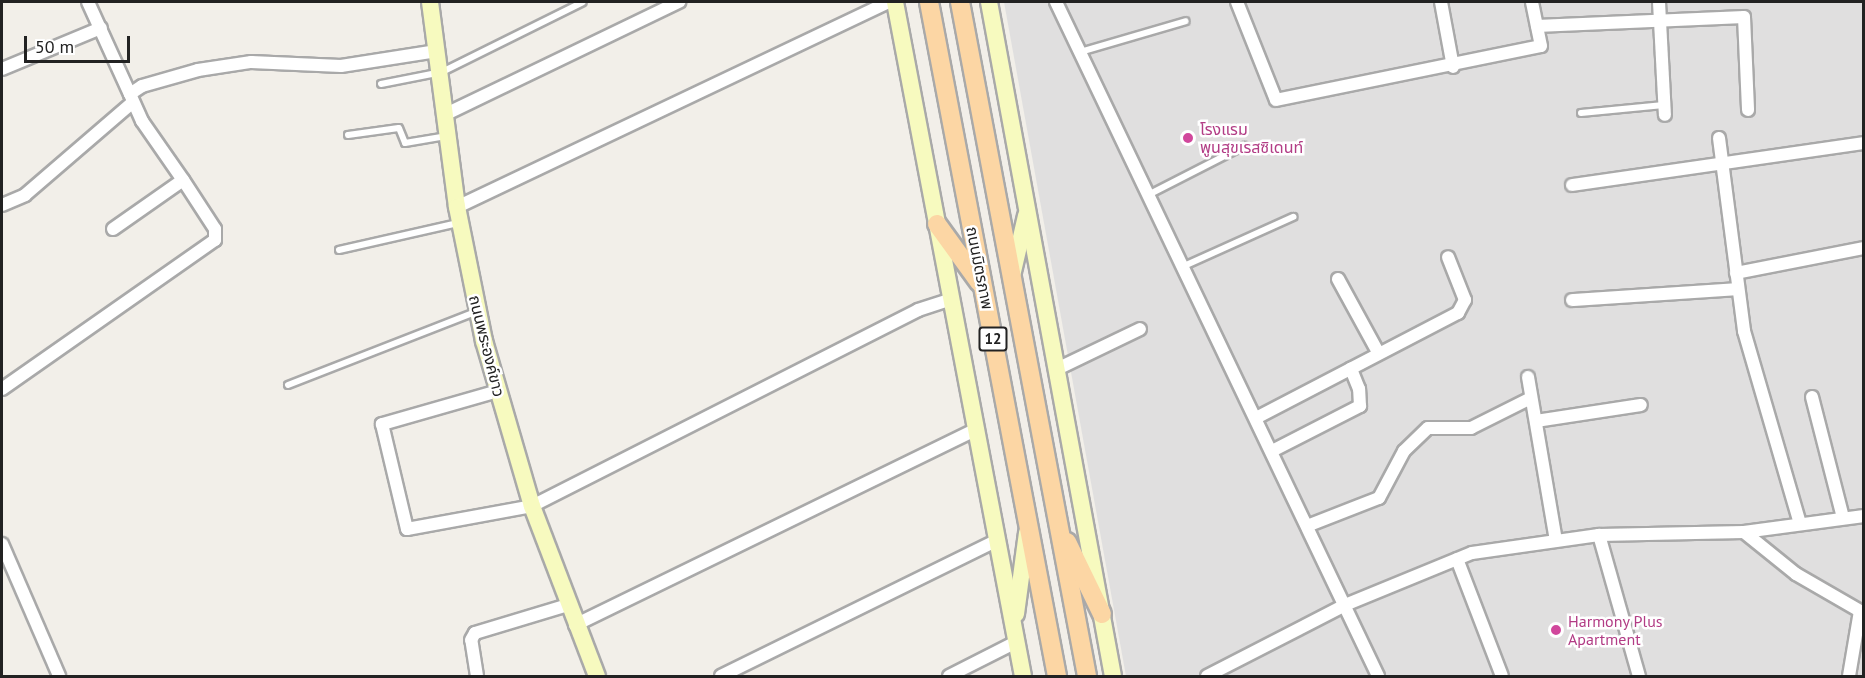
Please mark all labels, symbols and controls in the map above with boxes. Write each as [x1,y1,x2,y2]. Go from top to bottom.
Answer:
scale bar [27,24,134,62]
text: 50 m [35,35,74,58]
place label: โรงแรม พูนสุขเรสซิเดนท์ [1200,119,1303,157]
marker: โรงแรม พูนสุขเรสซิเดนท์ [1181,131,1195,145]
street label: ถนนมิตรภาพ [963,225,997,311]
street label: ถนนพระองค์ขาว [465,293,509,399]
road number: 12 [978,327,1008,351]
place label: Harmony Plus Apartment [1568,611,1663,649]
marker: Harmony Plus Apartment [1549,623,1563,637]

